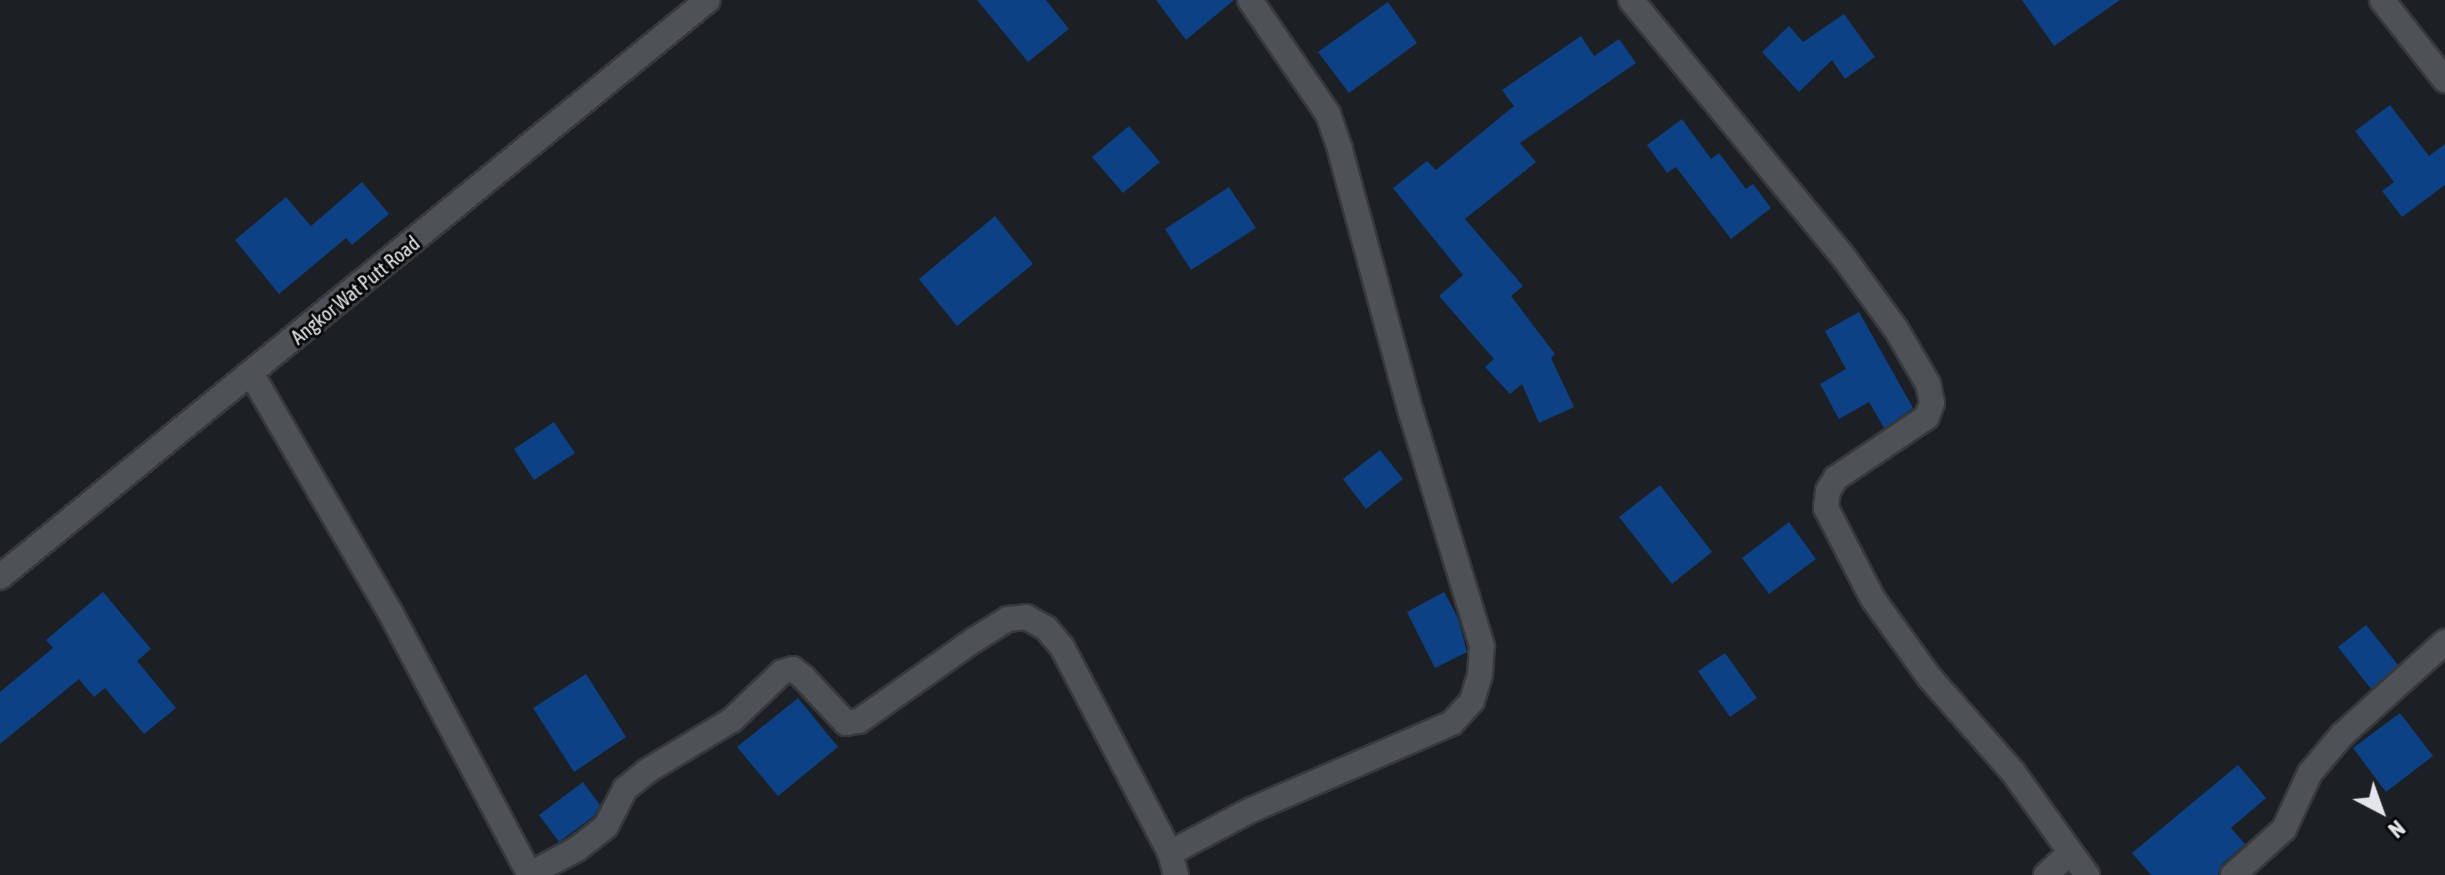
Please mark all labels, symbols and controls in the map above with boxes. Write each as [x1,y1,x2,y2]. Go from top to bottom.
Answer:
street label: Angkor Wat Putt Road [286,231,424,349]
north arrow [2341,771,2421,851]
text: N [2383,815,2410,843]

